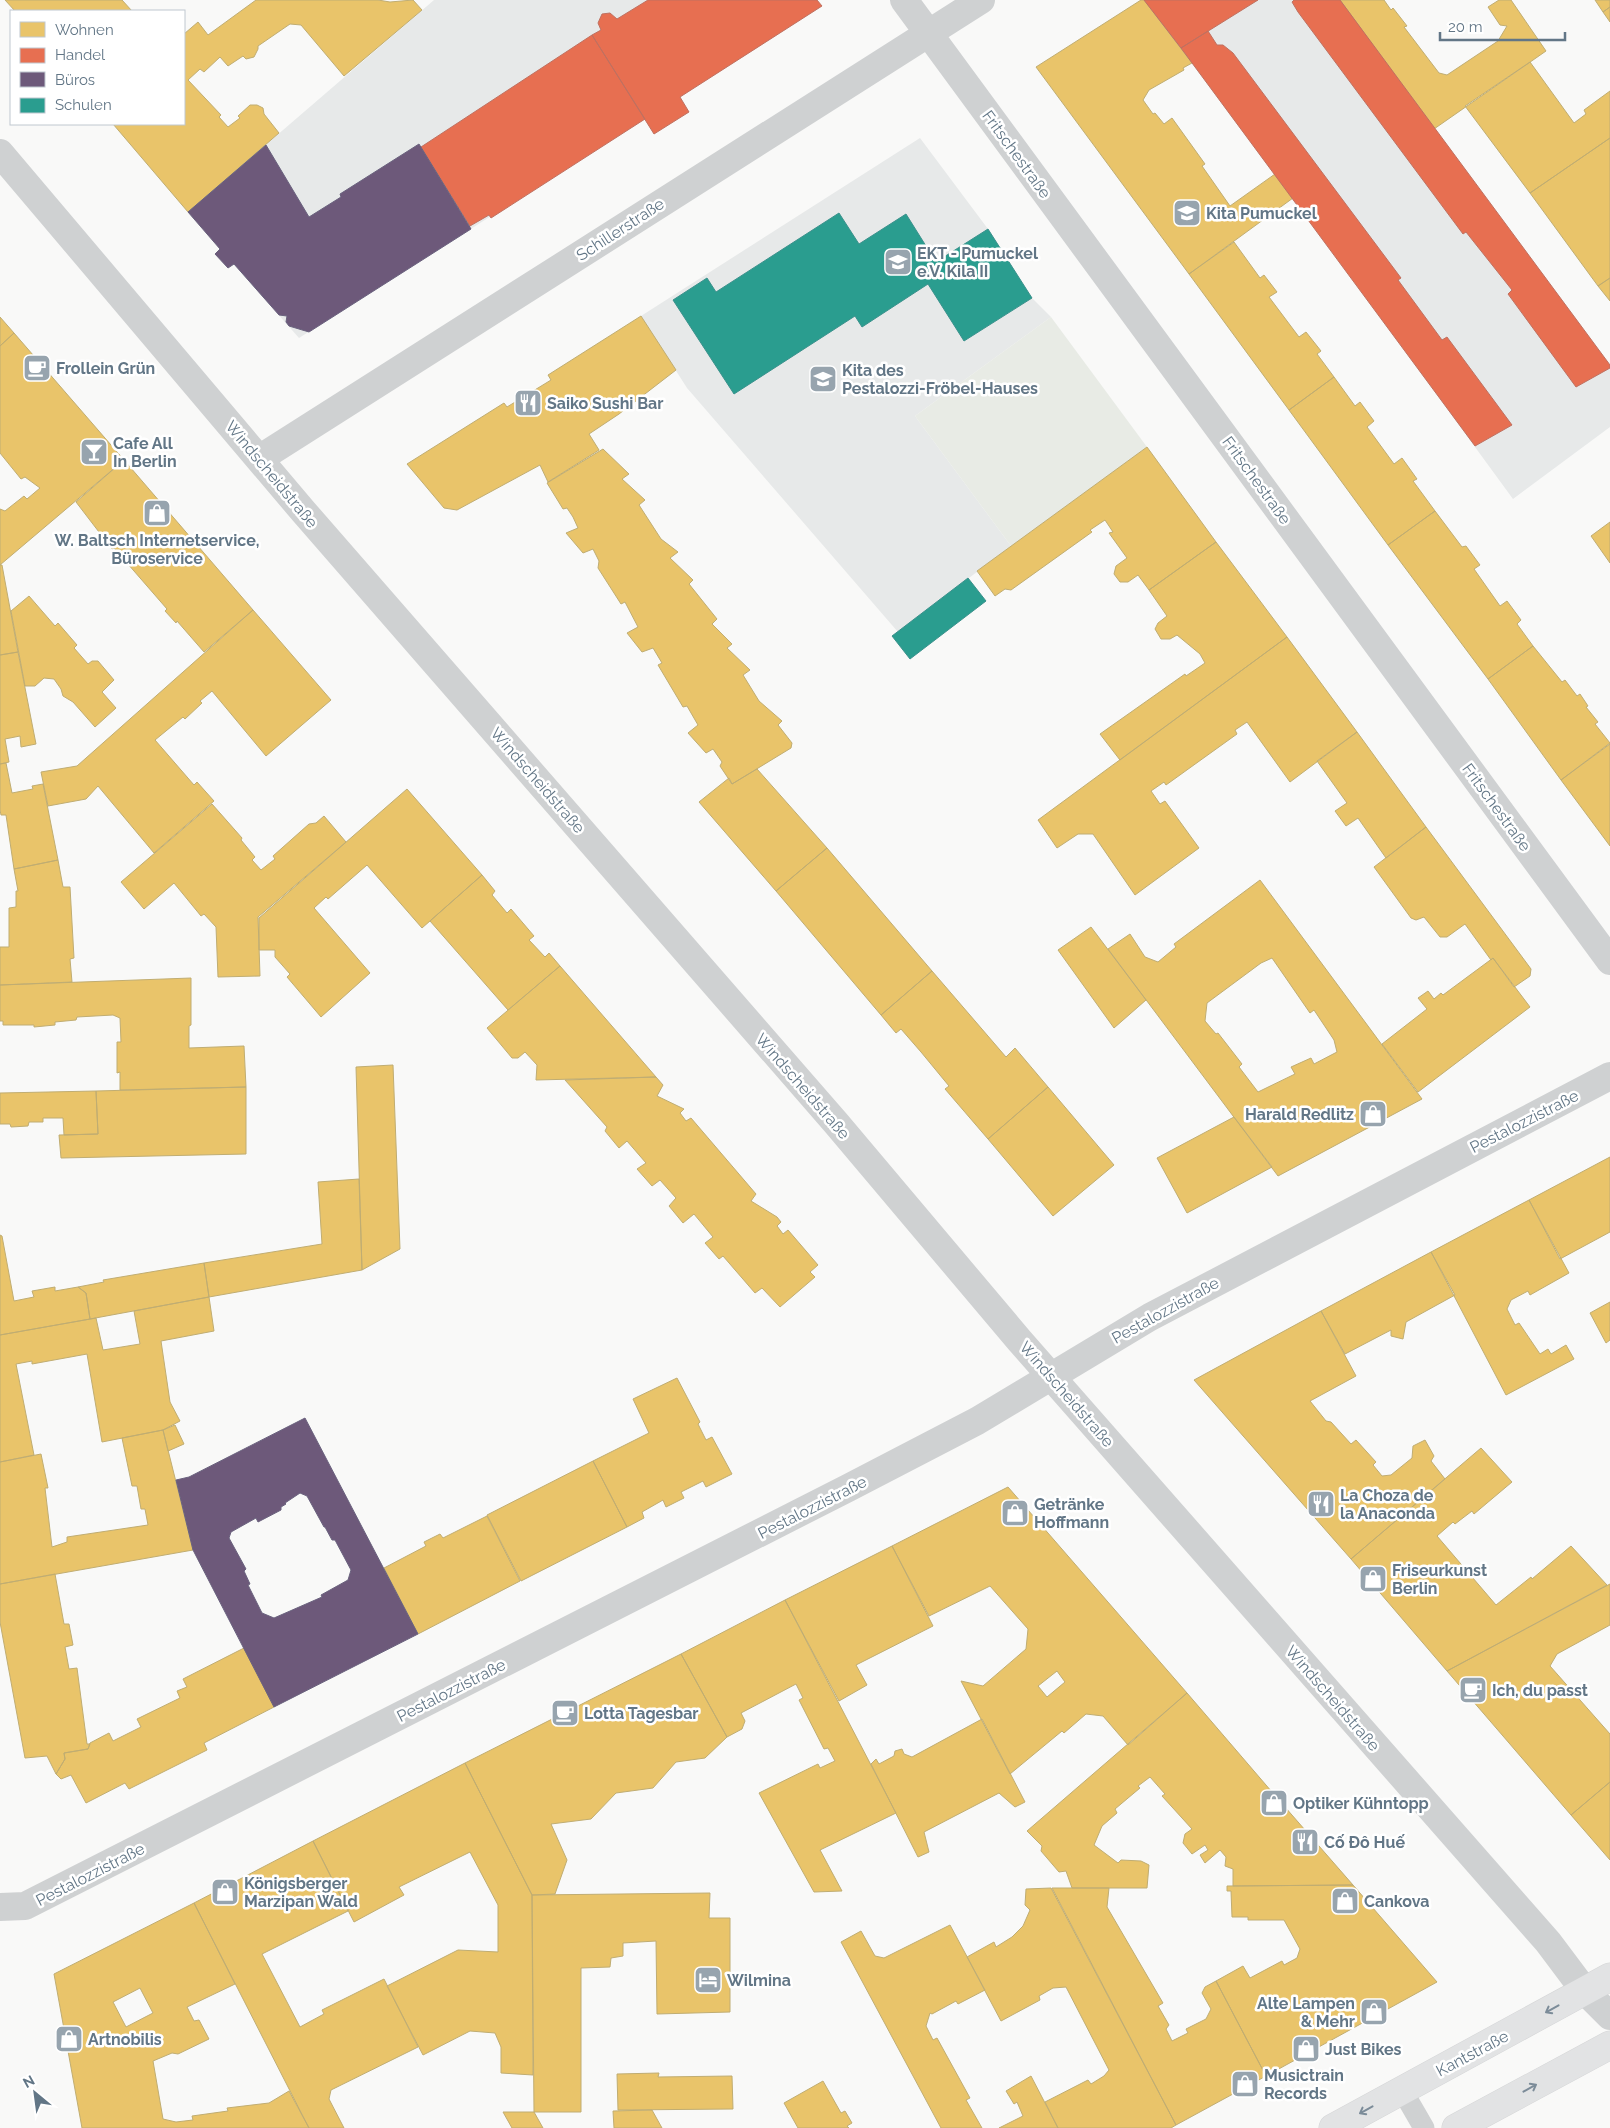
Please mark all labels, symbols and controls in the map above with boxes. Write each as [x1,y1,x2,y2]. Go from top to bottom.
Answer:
legend [10,10,185,125]
scale bar [1440,10,1565,42]
text: 20 m [1448,18,1483,36]
text: Wohnen [55,21,114,39]
text: Handel [55,46,106,64]
text: Büros [55,71,95,89]
text: Schulen [55,96,112,114]
street label: Fritschestraße [978,107,1055,202]
street label: Schillerstraße [573,194,668,265]
school or university icon: Kita Pumuckel [1172,198,1202,228]
place label: Kita Pumuckel [1206,204,1318,223]
place label: EKT - Pumuckel e.V. Kila II [917,244,1039,281]
school or university icon: EKT - Pumuckel e.V. Kila II [883,247,913,277]
cafe icon: Frollein Grün [22,353,52,383]
place label: Frollein Grün [56,359,155,378]
place label: Kita des Pestalozzi-Fröbel-Hauses [842,361,1038,398]
school or university icon: Kita des Pestalozzi-Fröbel-Hauses [808,364,838,394]
restaurant icon: Saiko Sushi Bar [513,388,543,418]
place label: Saiko Sushi Bar [547,394,663,413]
street label: Windscheidstraße [221,417,322,532]
street label: Fritschestraße [1218,433,1295,528]
place label: Cafe All In Berlin [113,434,177,471]
bar icon: Cafe All In Berlin [79,437,109,467]
shop icon: W. Baltsch Internetservice, Büroservice [142,498,172,528]
place label: W. Baltsch Internetservice, Büroservice [55,531,259,568]
street label: Windscheidstraße [487,724,589,837]
street label: Fritschestraße [1458,760,1535,855]
street label: Windscheidstraße [752,1030,854,1143]
street label: Pestalozzistraße [1467,1086,1582,1157]
shop icon: Harald Redlitz [1358,1099,1388,1129]
place label: Harald Redlitz [1245,1105,1354,1124]
street label: Pestalozzistraße [1108,1273,1222,1348]
street label: Windscheidstraße [1016,1338,1118,1451]
street label: Pestalozzistraße [755,1472,870,1543]
place label: La Choza de la Anaconda [1340,1486,1435,1523]
restaurant icon: La Choza de la Anaconda [1306,1489,1336,1519]
place label: Getränke Hoffmann [1034,1495,1109,1532]
shop icon: Getränke Hoffmann [1000,1498,1030,1528]
place label: Friseurkunst Berlin [1392,1561,1487,1598]
shop icon: Friseurkunst Berlin [1358,1564,1388,1594]
street label: Windscheidstraße [1282,1642,1384,1755]
street label: Pestalozzistraße [394,1655,509,1726]
cafe icon: Ich, du passt [1458,1675,1488,1705]
place label: Ich, du passt [1492,1681,1588,1700]
cafe icon: Lotta Tagesbar [550,1698,580,1728]
place label: Lotta Tagesbar [584,1704,699,1723]
shop icon: Optiker Kühntopp [1259,1788,1289,1818]
place label: Optiker Kühntopp [1293,1794,1429,1813]
restaurant icon: Cố Đô Huế [1290,1827,1320,1857]
place label: Cố Đô Huế [1324,1833,1405,1852]
street label: Pestalozzistraße [33,1839,148,1910]
place label: Königsberger Marzipan Wald [244,1874,358,1911]
shop icon: Königsberger Marzipan Wald [210,1877,240,1907]
shop icon: Cankova [1330,1886,1360,1916]
place label: Cankova [1364,1892,1430,1911]
hotel icon: Wilmina [693,1965,723,1995]
place label: Wilmina [727,1971,791,1990]
place label: Alte Lampen & Mehr [1257,1994,1355,2031]
shop icon: Alte Lampen & Mehr [1359,1997,1389,2027]
one-way arrow [1545,2004,1559,2014]
shop icon: Artnobilis [54,2024,84,2054]
street label: Kantstraße [1433,2026,1512,2080]
place label: Artnobilis [88,2030,162,2049]
shop icon: Just Bikes [1291,2034,1321,2064]
place label: Just Bikes [1325,2040,1402,2059]
place label: Musictrain Records [1264,2066,1344,2103]
north arrow [10,2068,60,2118]
shop icon: Musictrain Records [1230,2069,1260,2099]
text: N [20,2072,37,2091]
one-way arrow [1522,2083,1537,2093]
one-way arrow [1358,2105,1373,2115]

